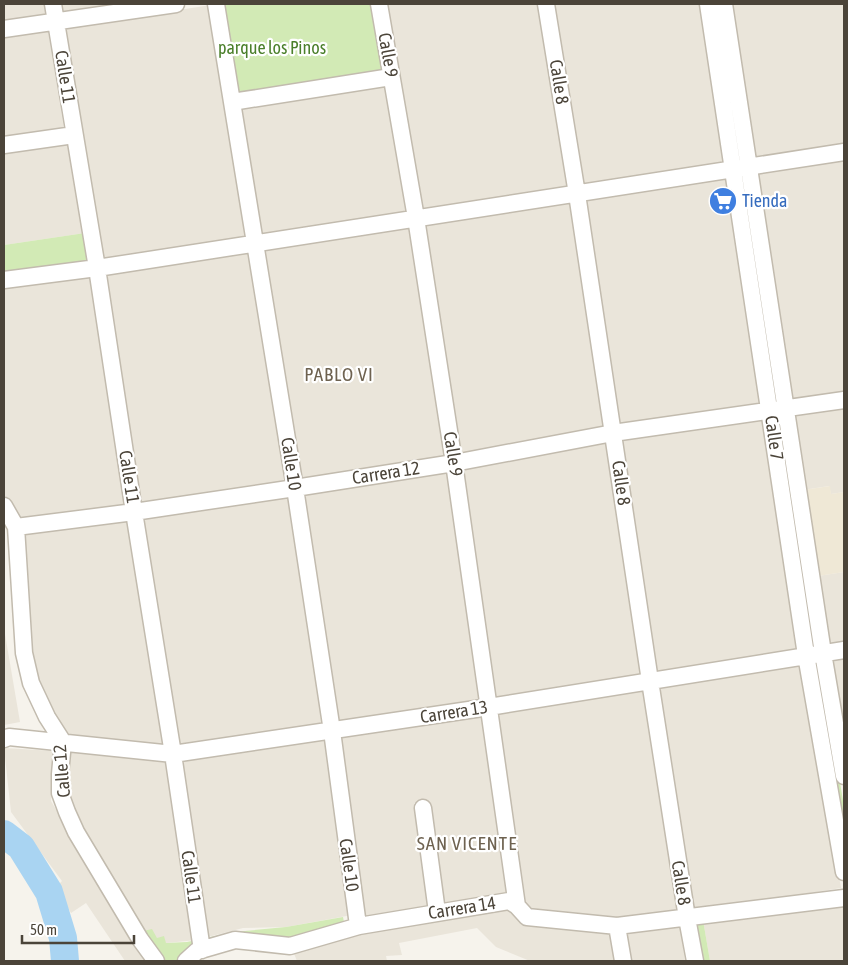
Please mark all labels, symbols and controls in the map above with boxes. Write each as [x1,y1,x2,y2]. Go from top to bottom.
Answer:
street label: Calle 9 [374,31,403,79]
park label: parque los Pinos [218,37,326,58]
street label: Calle 11 [51,49,80,105]
street label: Calle 8 [546,58,573,106]
supermarket icon: Tienda [708,186,738,216]
place label: Tienda [742,190,788,211]
district label: PABLO VI [304,363,374,385]
street label: Calle 7 [761,414,788,462]
street label: Calle 9 [440,430,467,478]
street label: Calle 10 [277,436,306,492]
street label: Calle 11 [115,449,144,505]
street label: Carrera 12 [351,457,421,488]
street label: Calle 8 [608,459,635,507]
street label: Carrera 13 [419,696,489,727]
street label: Calle 12 [49,744,74,799]
district label: SAN VICENTE [417,832,517,854]
street label: Calle 10 [335,837,364,893]
street label: Calle 11 [177,849,206,905]
street label: Calle 8 [668,859,695,907]
street label: Carrera 14 [427,892,497,923]
scale bar [22,912,135,944]
text: 50 m [30,921,57,938]

